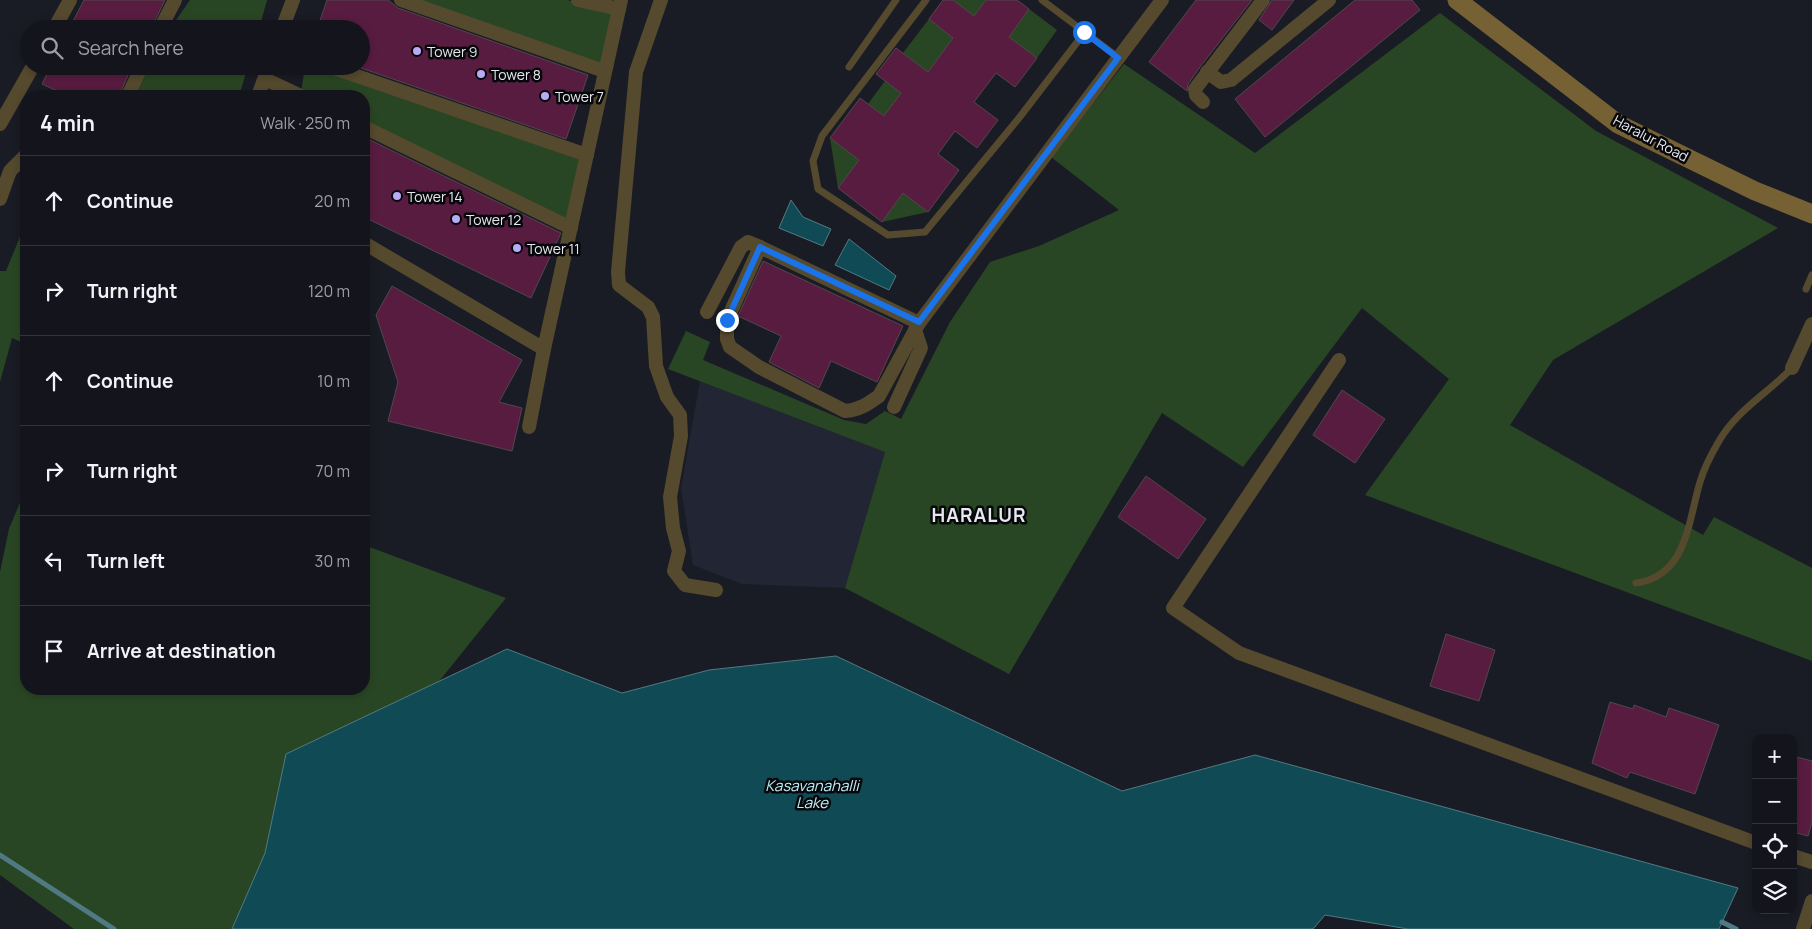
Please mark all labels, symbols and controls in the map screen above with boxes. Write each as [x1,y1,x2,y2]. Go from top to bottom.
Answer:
search box [20,20,370,75]
route start [1073,21,1096,44]
icon: search [38,34,66,62]
text: Search here [78,35,184,61]
place label: Tower 9 [427,42,477,61]
marker: Tower 9 [411,45,423,57]
place label: Tower 8 [491,65,541,84]
marker: Tower 8 [475,68,487,80]
place label: Tower 7 [555,87,604,106]
marker: Tower 7 [539,90,551,102]
text: 4 min [40,109,95,137]
street label: Haralur Road [1610,110,1692,166]
text: Walk · 250 m [260,112,350,134]
icon: ahead [40,187,68,215]
place label: Tower 14 [407,187,462,206]
text: Continue [87,188,173,214]
text: 20 m [314,190,350,212]
marker: Tower 14 [391,190,403,202]
place label: Tower 12 [466,210,521,229]
marker: Tower 12 [450,213,462,225]
place label: Tower 11 [527,239,580,258]
marker: Tower 11 [511,242,523,254]
icon: right [40,277,68,305]
text: Turn right [87,278,177,304]
text: 120 m [308,280,350,302]
route end [716,309,739,332]
icon: ahead [40,367,68,395]
text: Continue [87,368,173,394]
text: 10 m [317,370,350,392]
icon: right [40,457,68,485]
text: Turn right [87,458,177,484]
text: 70 m [315,460,350,482]
district label: HARALUR [931,502,1027,528]
icon: left [40,547,68,575]
text: Turn left [87,548,165,574]
text: 30 m [315,550,350,572]
icon: arrive [40,637,68,665]
text: Arrive at destination [87,638,276,664]
map controls [1752,734,1797,914]
button: + [1752,734,1797,779]
water label: Kasavanahalli Lake [765,775,861,813]
button: − [1752,779,1797,824]
button: locate [1752,824,1797,869]
button: layers [1752,869,1797,914]

